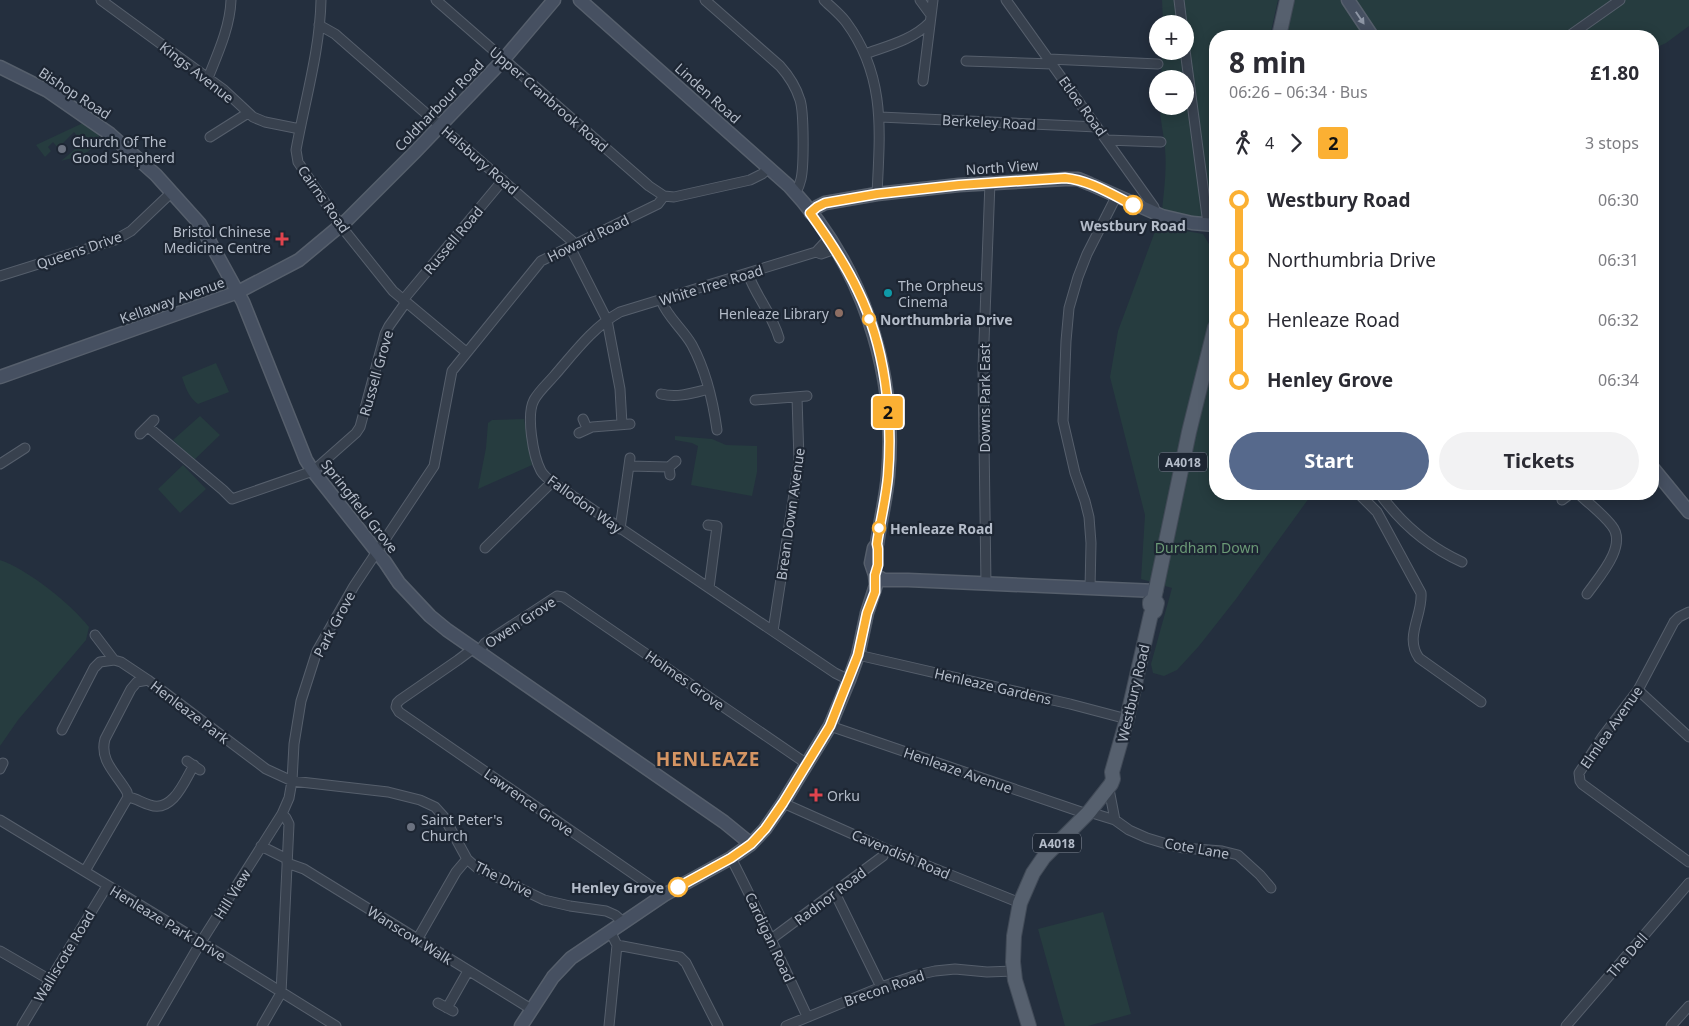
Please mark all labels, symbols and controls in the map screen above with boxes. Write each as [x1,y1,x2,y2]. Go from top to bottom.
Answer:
one-way arrow [1355,11,1365,25]
map controls [1149,15,1194,115]
button: + [1149,15,1194,60]
street label: Kings Avenue [156,37,238,107]
street label: Upper Cranbrook Road [486,42,612,156]
text: 8 min [1229,43,1306,81]
street label: Coldharbour Road [390,55,488,155]
street label: Linden Road [671,58,745,128]
text: £1.80 [1590,60,1639,86]
street label: Bishop Road [35,63,115,123]
button: − [1149,70,1194,115]
street label: Etloe Road [1055,72,1111,140]
text: 06:26 – 06:34 · Bus [1229,81,1368,103]
street label: Berkeley Road [942,110,1036,134]
street label: Halsbury Road [438,121,522,199]
icon: walk [1229,129,1257,157]
icon: forward [1282,129,1310,157]
text: 2 [1328,131,1338,155]
place label: Church Of The Good Shepherd [72,132,175,167]
text: 4 [1265,132,1274,154]
text: 3 stops [1585,132,1639,154]
marker: Church Of The Good Shepherd [56,143,68,155]
street label: North View [965,155,1039,179]
street label: Cairns Road [294,161,354,237]
text: Westbury Road [1267,187,1411,213]
text: 06:30 [1598,189,1639,211]
marker: Westbury Road [1123,195,1143,215]
street label: Russell Road [419,202,487,278]
street label: Howard Road [544,210,632,266]
place label: Westbury Road [1080,216,1186,235]
place label: Bristol Chinese Medicine Centre [164,222,271,257]
street label: Queens Drive [34,226,124,273]
marker: Bristol Chinese Medicine Centre [275,232,289,246]
text: Northumbria Drive [1267,247,1436,273]
text: 06:31 [1598,249,1639,271]
street label: White Tree Road [657,260,765,310]
street label: Kellaway Avenue [117,272,227,328]
place label: The Orpheus Cinema [898,276,983,311]
marker: The Orpheus Cinema [882,287,894,299]
place label: Henleaze Library [719,304,830,323]
marker: Henleaze Library [833,307,845,319]
text: Henleaze Road [1267,307,1400,333]
text: 06:32 [1598,309,1639,331]
place label: Northumbria Drive [880,310,1013,329]
marker: Northumbria Drive [862,312,876,326]
street label: Russell Grove [355,328,397,418]
street label: Downs Park East [975,343,994,453]
text: Henley Grove [1267,367,1393,393]
text: 06:34 [1598,369,1639,391]
line badge: 2 [872,396,904,428]
text: 2 [883,400,893,424]
button: Start [1229,432,1429,490]
button: Tickets [1439,432,1639,490]
street label: Brean Down Avenue [771,446,809,581]
road number: A4018 [1159,452,1207,472]
street label: Springfield Grove [317,455,403,557]
street label: Fallodon Way [544,470,627,538]
place label: Henleaze Road [890,519,993,538]
marker: Henleaze Road [872,521,886,535]
park label: Durdham Down [1155,538,1259,557]
street label: Park Grove [309,588,359,660]
street label: Owen Grove [481,592,559,652]
street label: Westbury Road [1113,642,1153,744]
street label: Holmes Grove [642,646,728,714]
street label: Henleaze Gardens [932,663,1054,709]
street label: Henleaze Park [147,676,234,748]
street label: Elmlea Avenue [1575,682,1647,772]
street label: Henleaze Avenue [901,743,1015,797]
district label: HENLEAZE [656,746,760,772]
street label: Lawrence Grove [480,764,578,840]
place label: Orku [827,786,860,805]
marker: Orku [809,788,823,802]
place label: Saint Peter's Church [421,810,503,845]
marker: Saint Peter's Church [405,821,417,833]
street label: Cavendish Road [849,825,953,883]
street label: Cote Lane [1163,833,1231,863]
road number: A4018 [1033,834,1081,852]
street label: The Drive [472,856,536,902]
street label: Radnor Road [790,863,870,929]
street label: Hill View [209,865,255,923]
marker: Henley Grove [668,877,688,897]
place label: Henley Grove [571,878,664,897]
street label: Henleaze Park Drive [106,881,230,965]
street label: Cardigan Road [741,889,799,985]
street label: Wanscow Walk [364,901,457,969]
street label: Walliscote Road [29,907,99,1005]
street label: The Dell [1602,929,1652,981]
street label: Brecon Road [841,965,927,1011]

